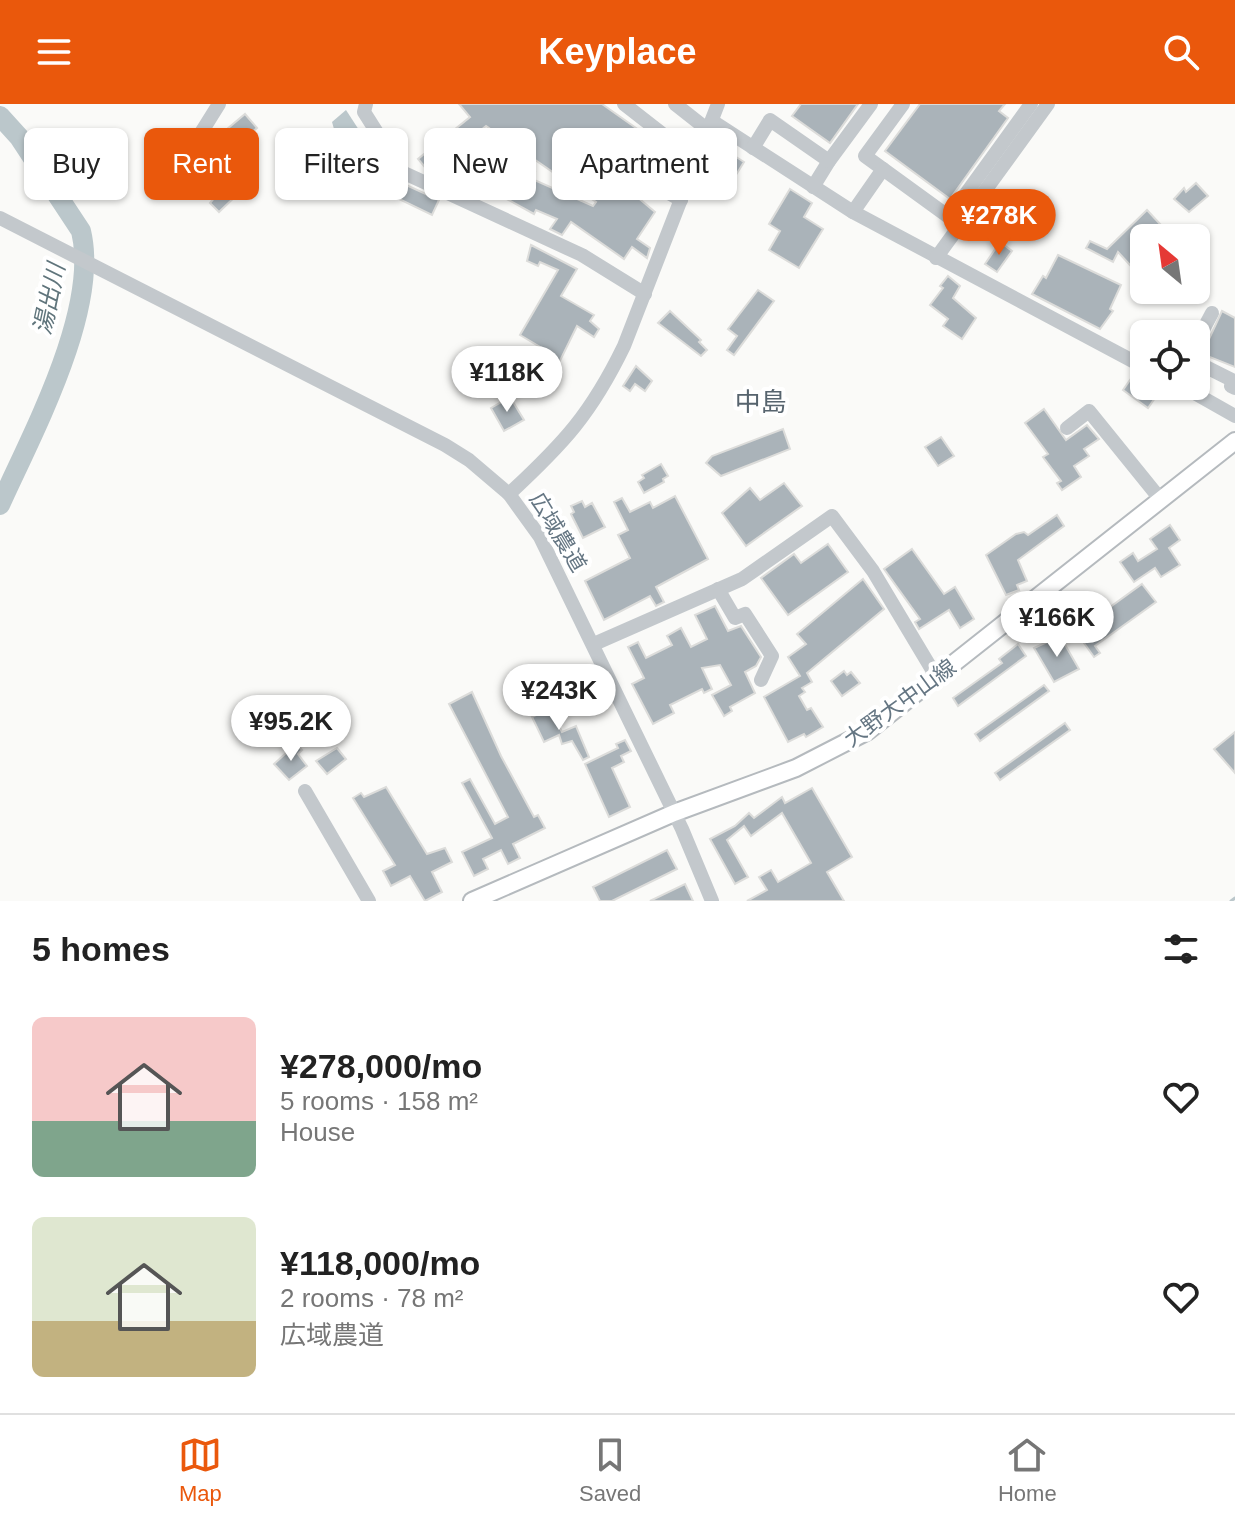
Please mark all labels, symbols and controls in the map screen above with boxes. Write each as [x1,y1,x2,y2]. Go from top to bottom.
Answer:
icon: menu [32,30,76,74]
icon: search [1159,30,1203,74]
text: Keyplace [538,31,697,72]
chip: Buy [24,128,128,200]
chip: Rent [144,128,259,200]
chip: Filters [275,128,408,200]
chip: New [424,128,536,200]
chip: Apartment [552,128,737,200]
pin: ¥278K [943,189,1055,257]
text: ¥278K [961,200,1037,230]
north arrow [1130,224,1210,304]
map controls [1130,224,1210,400]
water label: 湯出川 [28,258,70,337]
button: locate [1130,320,1210,400]
pin: ¥118K [451,346,563,414]
text: ¥118K [469,357,545,387]
district label: 中島 [735,387,787,417]
street label: 広域農道 [525,488,591,576]
pin: ¥166K [1001,591,1113,659]
text: ¥166K [1019,602,1095,632]
street label: 大野大中山線 [839,654,961,752]
pin: ¥243K [503,664,615,732]
text: ¥243K [521,675,597,705]
pin: ¥95.2K [226,695,356,763]
text: ¥95.2K [249,706,333,736]
icon: filters [1159,927,1203,971]
text: 5 homes [32,930,170,968]
text: ¥278,000/mo [280,1047,482,1085]
icon: home [96,1049,192,1145]
icon: heart [1159,1075,1203,1119]
text: 5 rooms · 158 m² [280,1086,478,1116]
text: House [280,1117,355,1147]
text: ¥118,000/mo [280,1244,480,1282]
icon: home [96,1249,192,1345]
icon: heart [1159,1275,1203,1319]
text: 2 rooms · 78 m² [280,1283,464,1313]
text: 広域農道 [280,1320,384,1350]
tab: Map [178,1433,222,1507]
tab: Saved [579,1433,641,1507]
tab: Home [998,1433,1057,1507]

